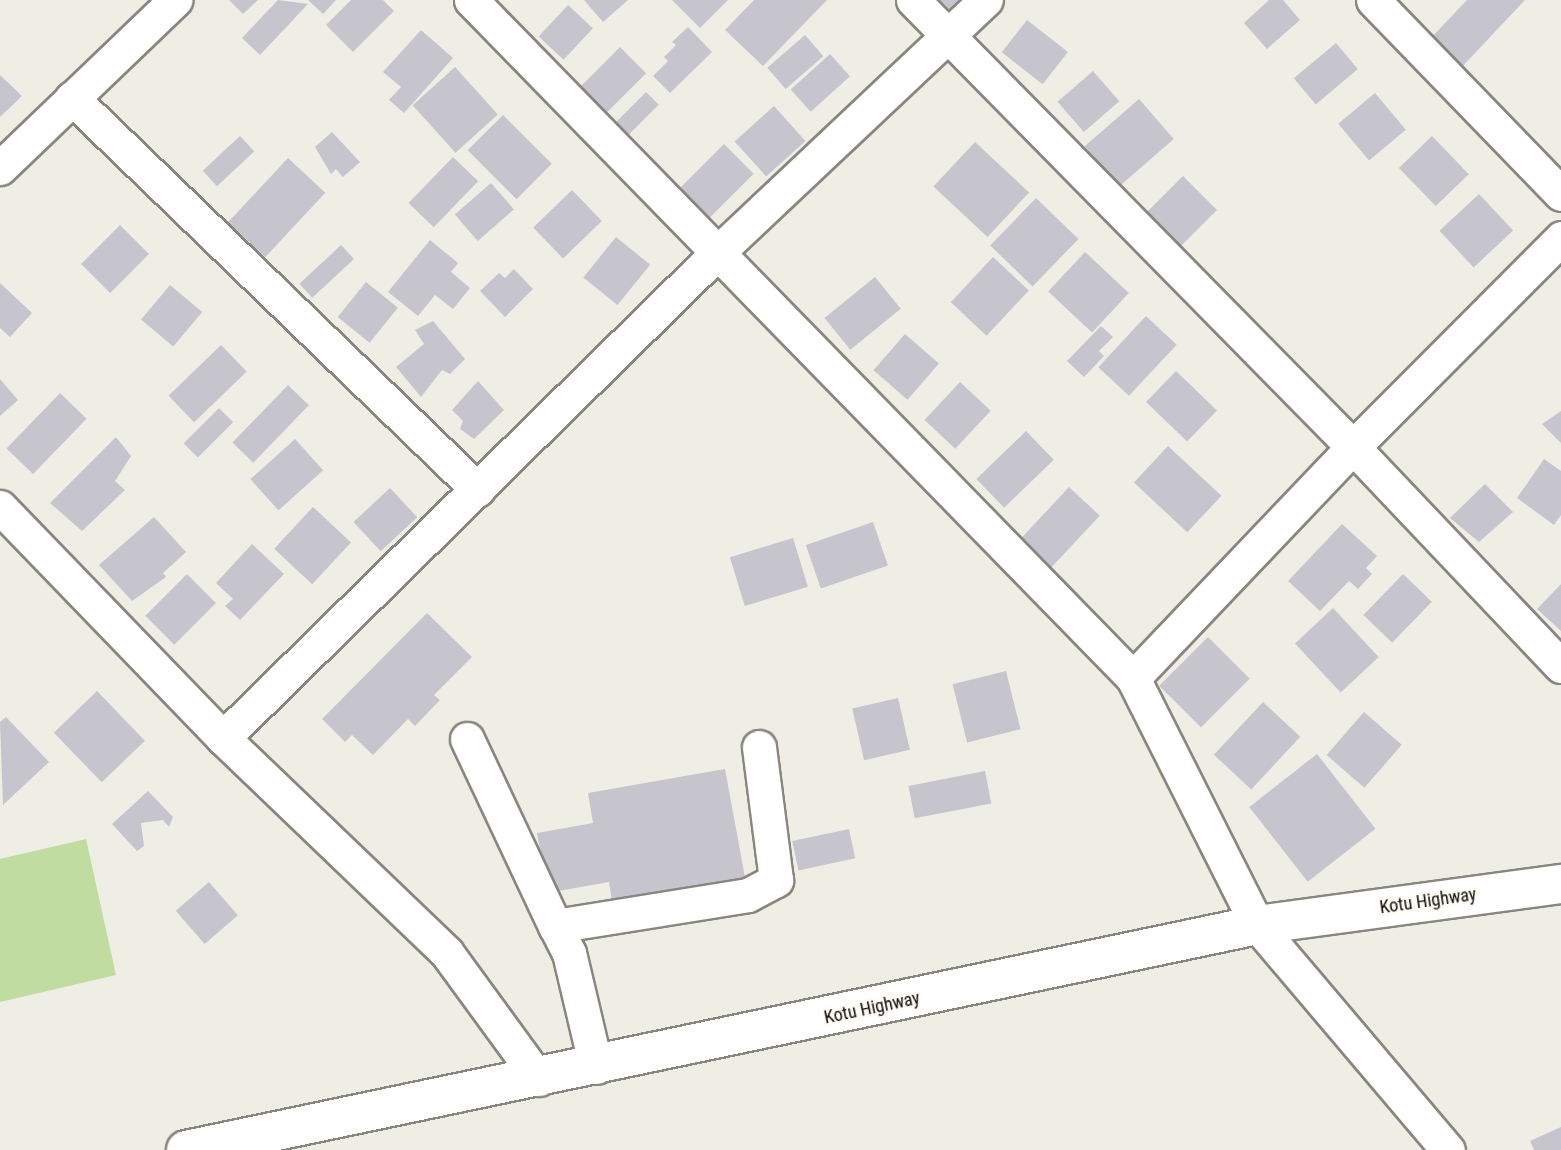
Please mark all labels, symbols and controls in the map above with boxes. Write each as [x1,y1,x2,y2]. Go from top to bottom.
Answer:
street label: Kotu Highway [1378,884,1478,918]
street label: Kotu Highway [822,987,922,1029]

